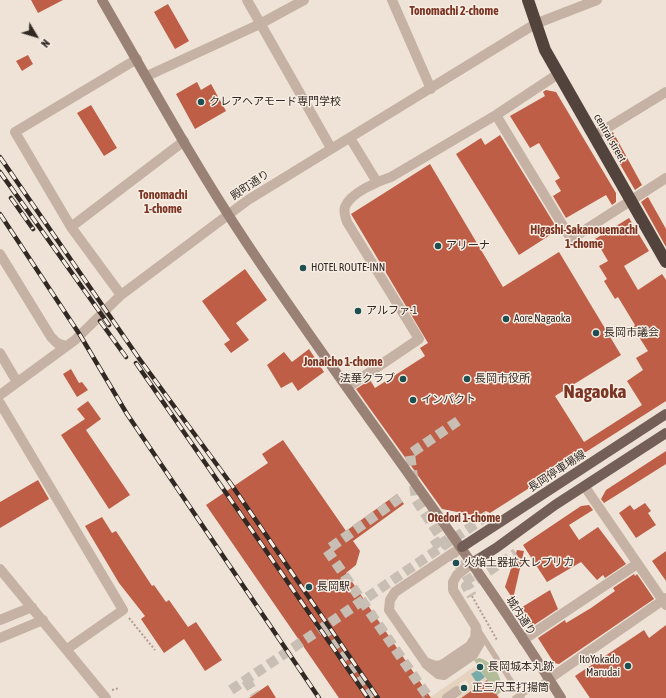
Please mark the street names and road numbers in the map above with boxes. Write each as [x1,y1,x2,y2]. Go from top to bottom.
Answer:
street label: central street [591,112,629,164]
street label: 殿町通り [228,167,272,203]
street label: 長岡停車場線 [526,447,588,495]
street label: 城内通り [503,594,539,638]

